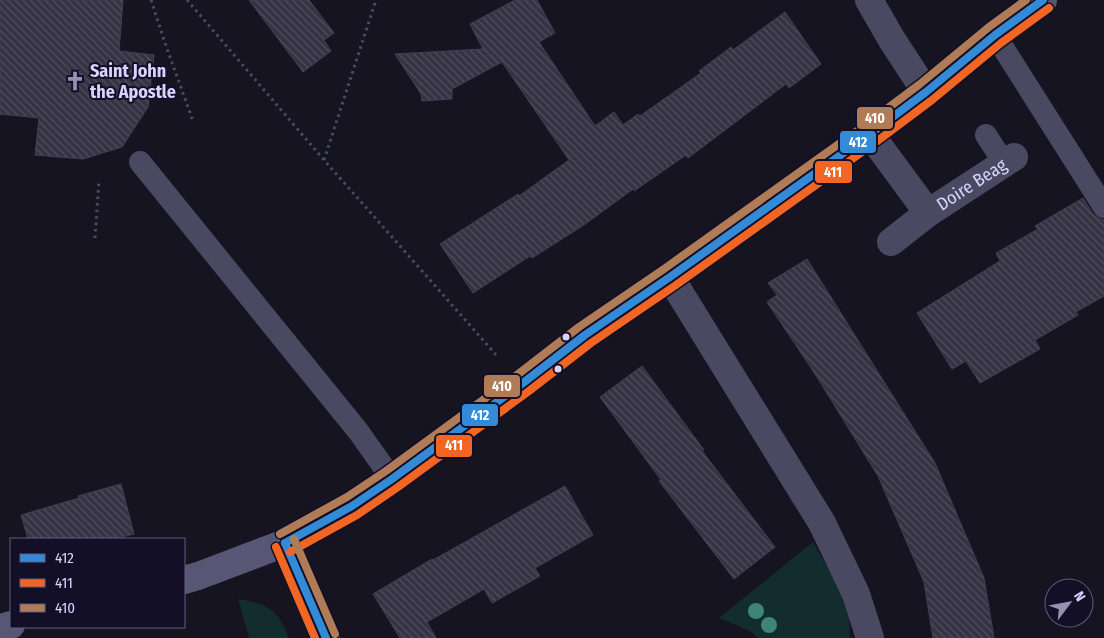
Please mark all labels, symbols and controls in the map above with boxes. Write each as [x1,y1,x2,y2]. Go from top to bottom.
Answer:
place label: Saint John the Apostle [90,60,176,103]
church icon: Saint John the Apostle [64,70,86,92]
line badge: 410 [856,106,894,130]
text: 410 [865,110,885,127]
line badge: 412 [839,130,877,154]
text: 412 [849,134,868,151]
street label: Doire Beag [932,154,1011,215]
line badge: 411 [814,160,853,184]
text: 411 [824,164,842,181]
unlabelled marker [561,332,571,342]
unlabelled marker [553,364,563,374]
line badge: 410 [483,374,521,398]
text: 410 [492,378,512,395]
line badge: 412 [461,403,499,427]
text: 412 [471,407,490,424]
line badge: 411 [435,434,473,458]
text: 411 [445,437,463,454]
legend [10,538,185,628]
text: 412 [55,549,74,567]
text: 411 [55,574,73,592]
north arrow [1044,578,1094,628]
text: N [1070,588,1089,604]
text: 410 [55,599,75,617]

